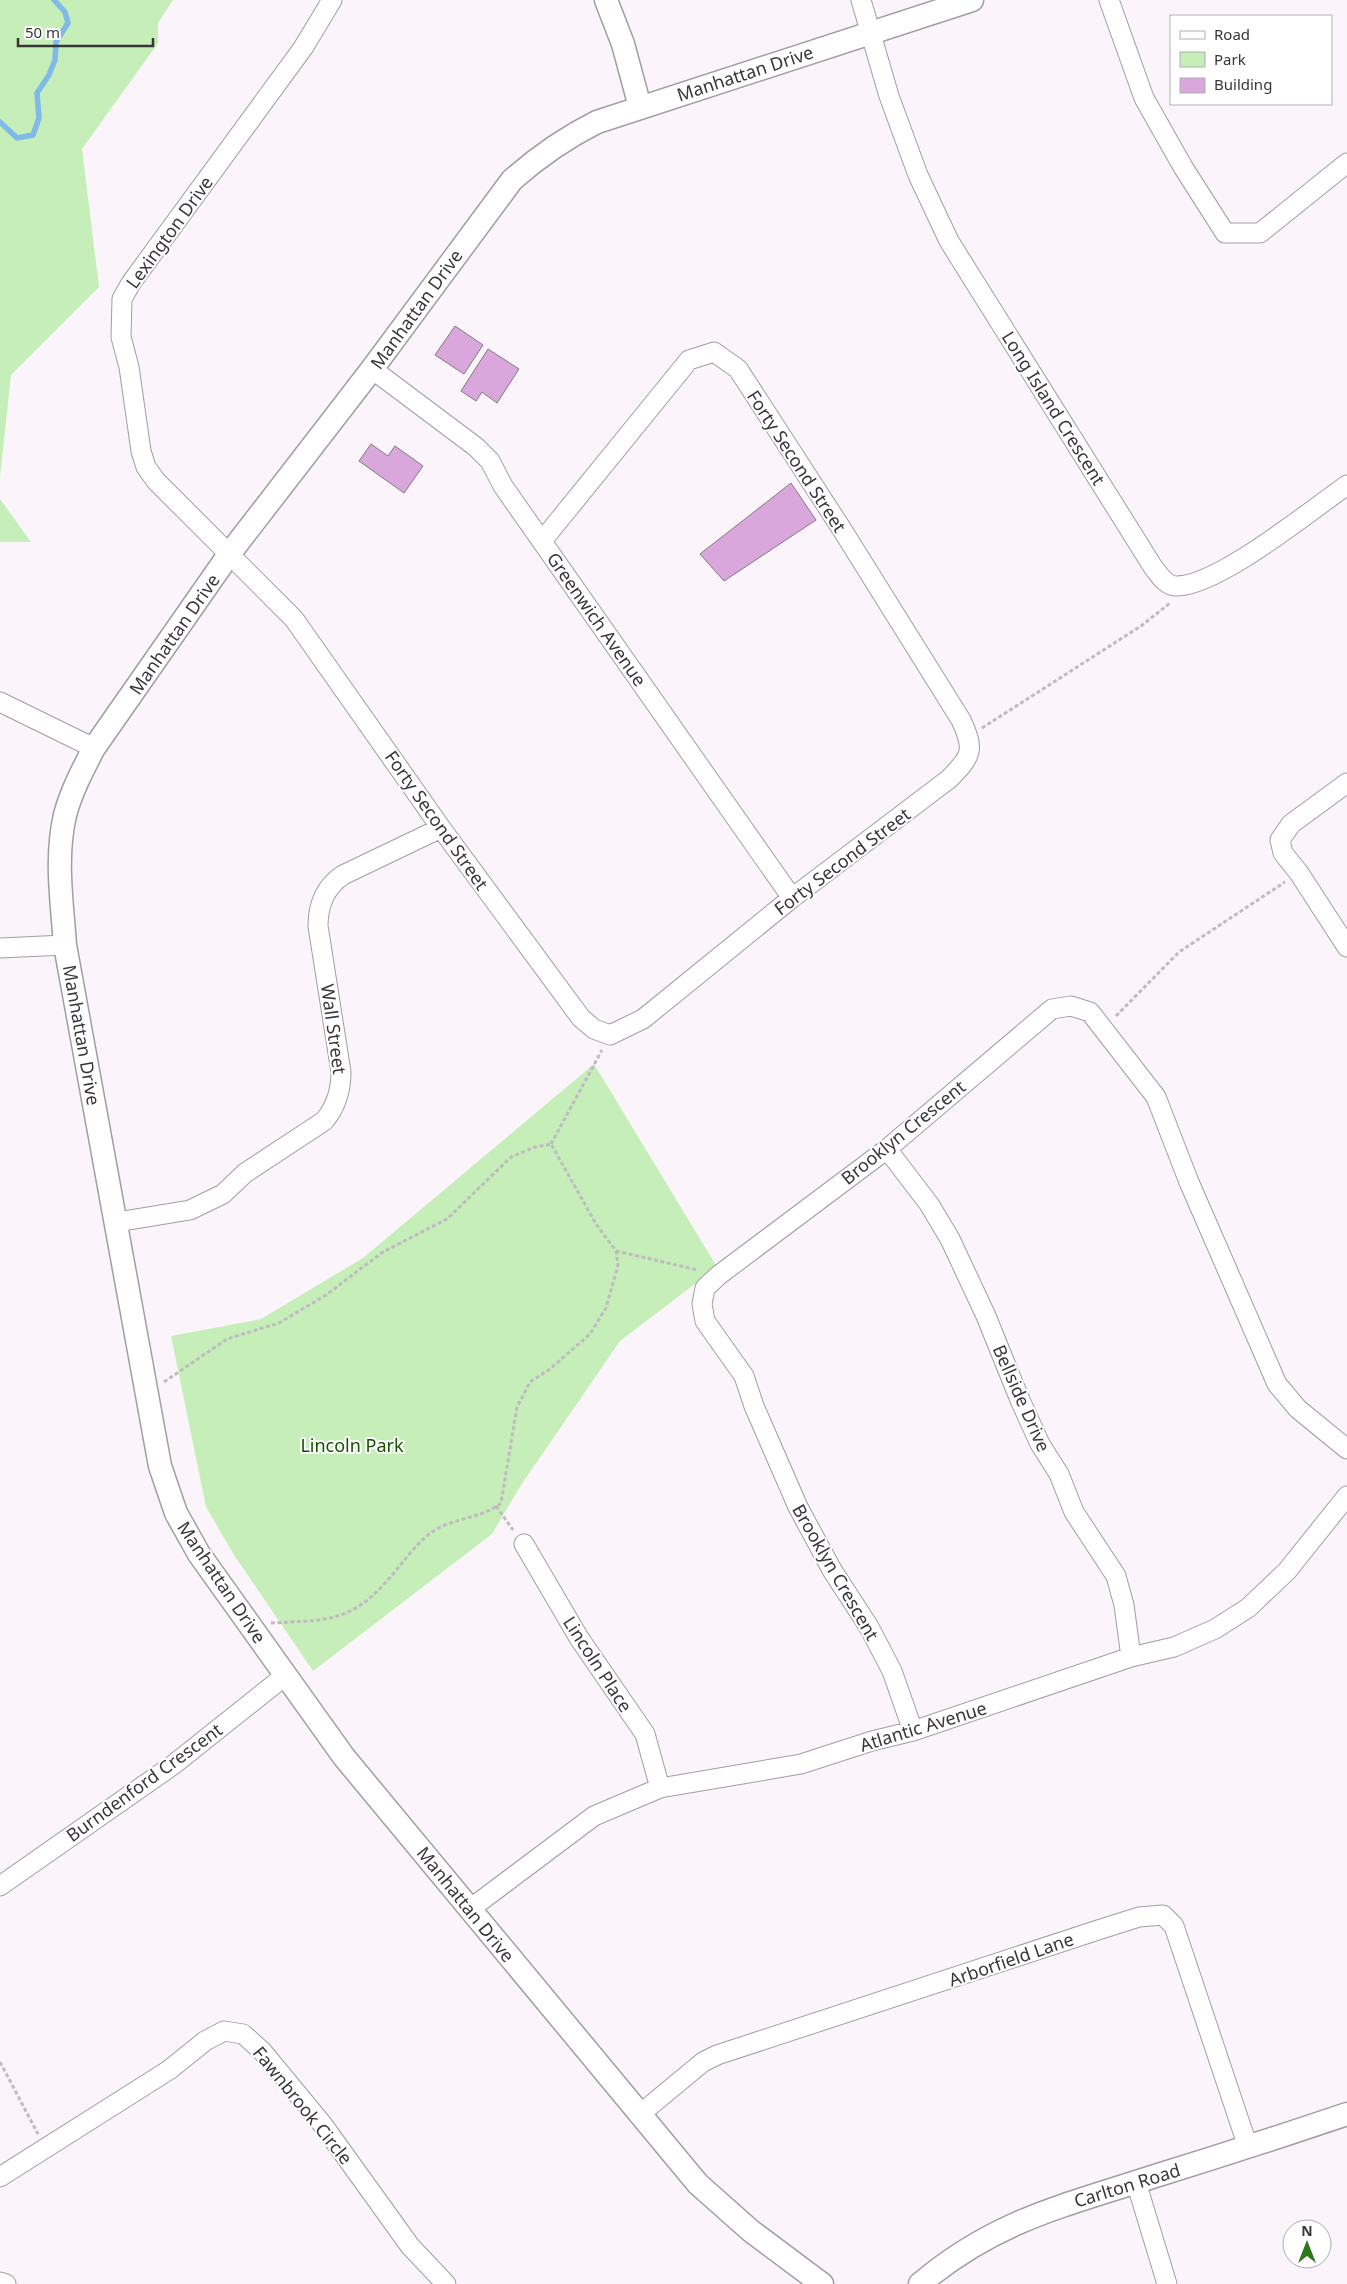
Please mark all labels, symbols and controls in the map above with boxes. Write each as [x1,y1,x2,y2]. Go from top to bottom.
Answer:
scale bar [18,15,152,47]
legend [1170,15,1332,105]
text: 50 m [25,22,60,42]
text: Road [1214,24,1250,44]
street label: Manhattan Drive [674,40,816,106]
text: Park [1214,49,1246,69]
text: Building [1214,74,1272,94]
street label: Lexington Drive [120,171,218,293]
street label: Manhattan Drive [365,244,467,374]
street label: Long Island Crescent [997,327,1111,490]
street label: Forty Second Street [742,385,852,537]
street label: Greenwich Avenue [542,547,652,691]
street label: Manhattan Drive [123,569,225,699]
street label: Forty Second Street [380,746,494,895]
street label: Forty Second Street [769,802,915,920]
street label: Manhattan Drive [58,963,106,1107]
street label: Wall Street [316,982,352,1076]
street label: Brooklyn Crescent [836,1074,971,1190]
street label: Bellside Drive [988,1341,1056,1455]
park label: Lincoln Park [300,1433,404,1457]
street label: Brooklyn Crescent [787,1500,885,1645]
street label: Manhattan Drive [172,1516,272,1648]
street label: Lincoln Place [558,1612,638,1716]
street label: Atlantic Avenue [857,1695,989,1757]
street label: Burndenford Crescent [61,1717,227,1847]
street label: Manhattan Drive [412,1841,520,1967]
street label: Arborfield Lane [945,1926,1077,1992]
street label: Fawnbrook Circle [248,2041,358,2169]
street label: Carlton Road [1071,2157,1183,2213]
north arrow [1282,2219,1332,2269]
text: N [1301,2221,1313,2240]

